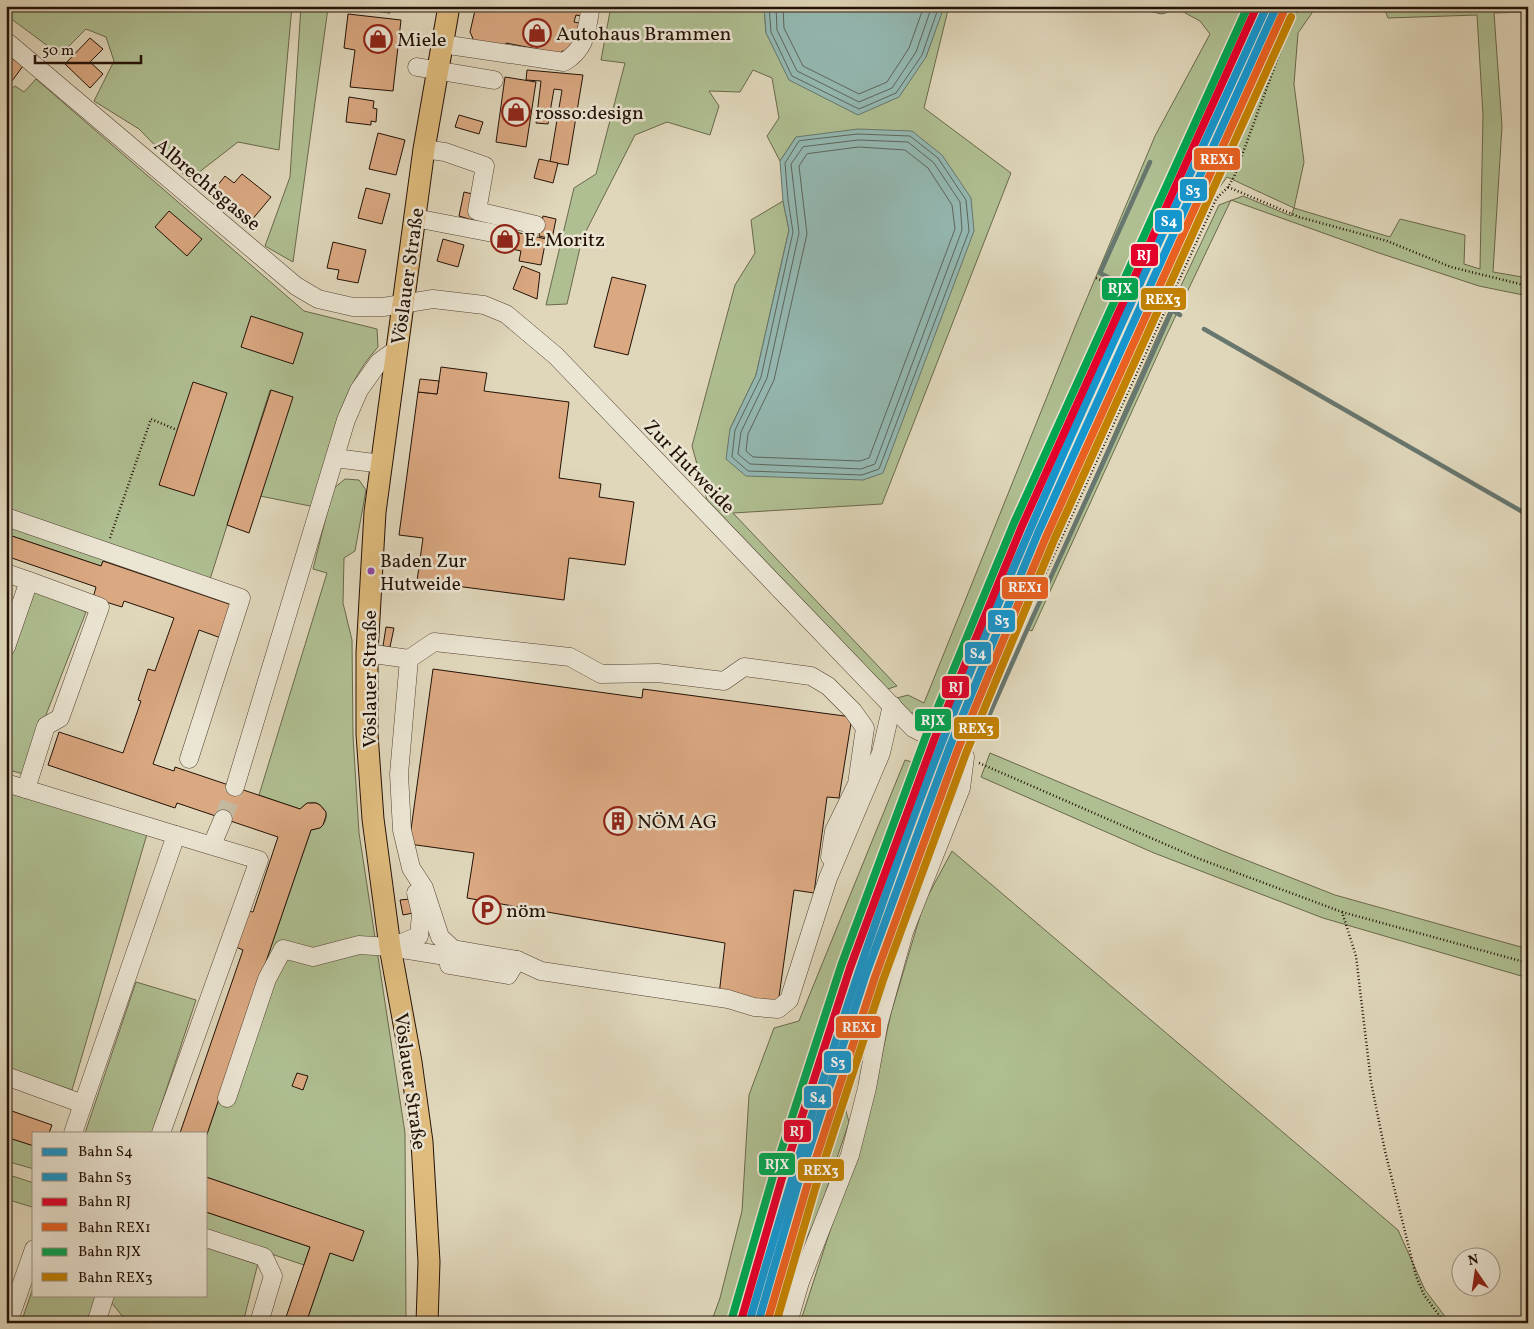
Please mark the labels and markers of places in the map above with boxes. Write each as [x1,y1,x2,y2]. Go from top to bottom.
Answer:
shop icon: Autohaus Brammen [522,18,552,48]
place label: Autohaus Brammen [556,21,732,49]
shop icon: Miele [363,24,393,54]
place label: Miele [397,27,447,55]
shop icon: rosso:design [501,97,531,127]
place label: rosso:design [535,100,644,128]
shop icon: E. Moritz [490,224,520,254]
place label: E. Moritz [524,227,605,255]
place label: Baden Zur Hutweide [380,549,467,598]
marker: Baden Zur Hutweide [366,566,376,576]
building icon: NÖM AG [603,806,633,836]
place label: NÖM AG [637,809,717,837]
parking icon: nöm [472,895,502,925]
place label: nöm [506,898,546,926]

